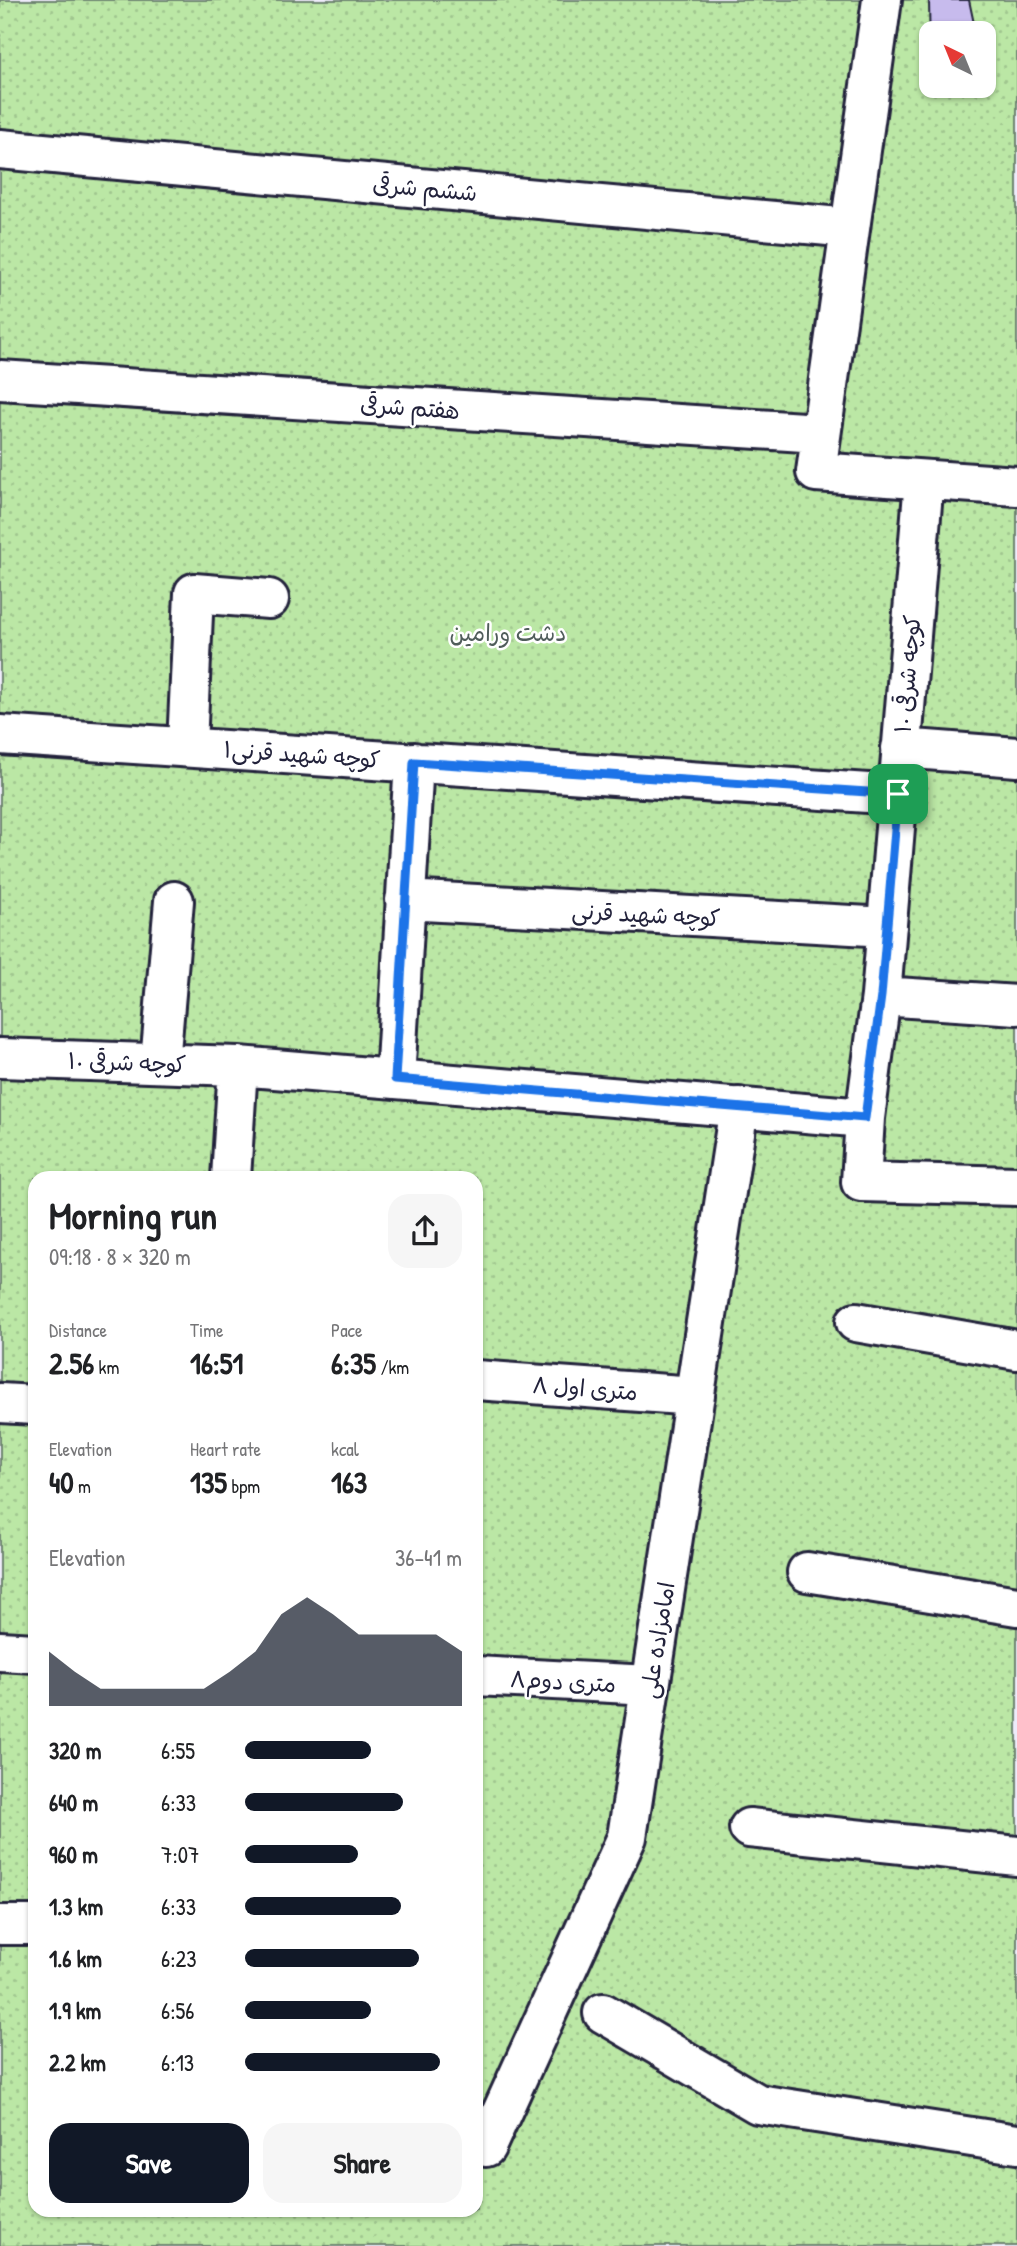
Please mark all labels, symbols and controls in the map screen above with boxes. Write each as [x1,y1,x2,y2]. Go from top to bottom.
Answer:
north arrow [919,21,996,98]
map controls [919,21,996,98]
street label: ششم شرقی [371,168,479,211]
street label: هفتم شرقی [359,388,461,429]
street label: کوچه شرقی ۱۰ [886,613,928,734]
park label: دشت ورامین [450,617,566,648]
street label: کوچه شهید قرنی۱ [222,733,382,775]
pin [868,764,928,824]
icon: arrive [879,775,917,813]
street label: کوچه شهید قرنی [571,895,721,933]
street label: کوچه شرقی ۱۰ [67,1044,187,1080]
text: Morning run [49,1189,217,1241]
button: share [388,1194,462,1268]
text: 09:18 · 8 × 320 m [49,1241,191,1272]
text: Distance [49,1317,107,1343]
text: Time [190,1317,224,1343]
text: Pace [331,1317,363,1343]
text: 2.56 [49,1343,94,1383]
text: 16:51 [190,1343,243,1383]
text: 6:35 [331,1343,376,1383]
text: km [94,1354,119,1380]
text: /km [376,1354,409,1380]
street label: ۸ متری اول [531,1369,639,1407]
text: Elevation [49,1436,112,1462]
text: Heart rate [190,1436,261,1462]
text: kcal [331,1436,359,1462]
text: 40 [49,1462,74,1502]
text: 135 [190,1462,227,1502]
text: 163 [331,1462,367,1502]
text: m [74,1473,91,1499]
text: bpm [227,1473,260,1499]
text: Elevation [49,1542,125,1573]
text: 36–41 m [395,1542,462,1573]
street label: امامزاده علی [632,1579,682,1701]
street label: متری دوم۸ [509,1663,617,1702]
text: 320 m [49,1735,101,1766]
text: 6:55 [161,1735,195,1766]
text: 640 m [49,1787,98,1818]
text: 6:33 [161,1787,196,1818]
text: 960 m [49,1839,98,1870]
text: 7:07 [161,1839,199,1870]
text: 1.3 km [49,1891,103,1922]
text: 6:33 [161,1891,196,1922]
text: 1.6 km [49,1943,102,1974]
text: 6:23 [161,1943,197,1974]
text: 1.9 km [49,1995,101,2026]
text: 6:56 [161,1995,194,2026]
text: 2.2 km [49,2047,106,2078]
text: 6:13 [161,2047,194,2078]
button: Save [49,2123,249,2203]
button: Share [263,2123,462,2203]

